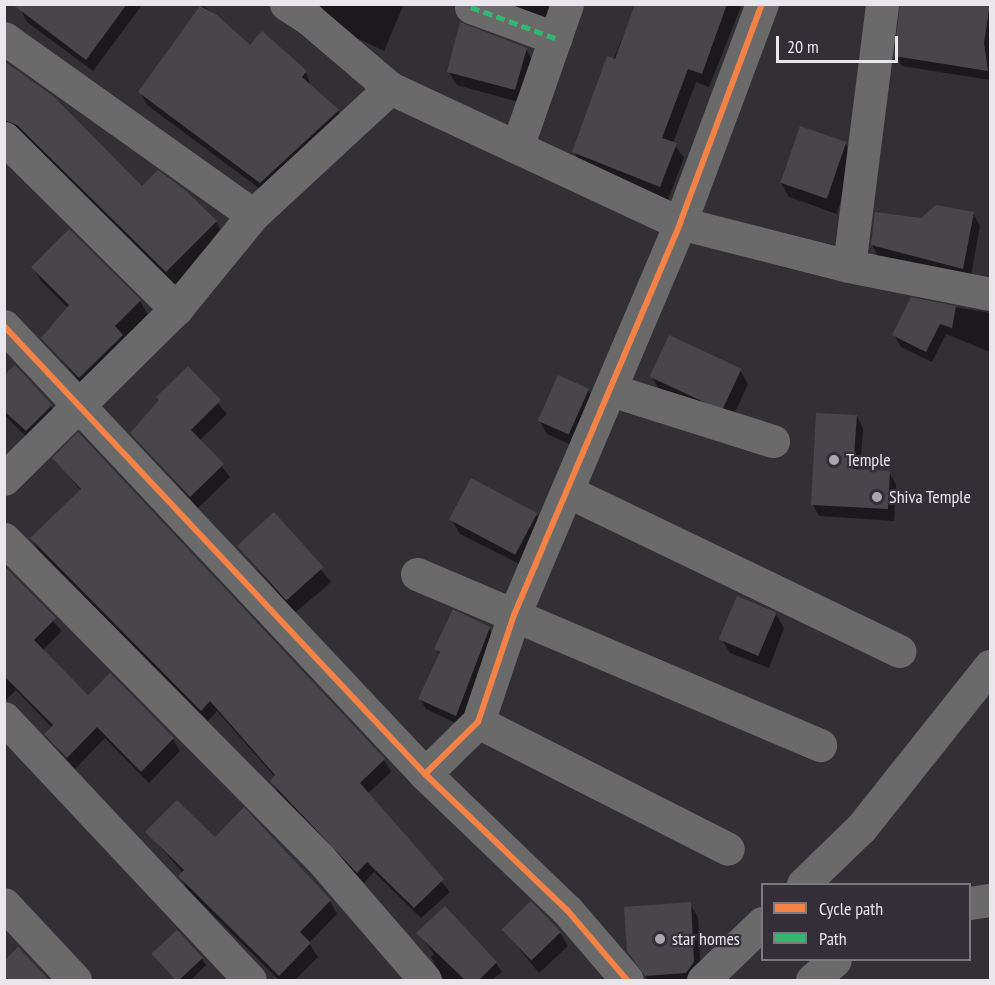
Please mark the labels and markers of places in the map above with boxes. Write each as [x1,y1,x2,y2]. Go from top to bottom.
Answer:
place label: Temple [846,449,891,471]
marker: Temple [827,453,841,467]
place label: Shiva Temple [889,486,971,508]
marker: Shiva Temple [870,490,884,504]
place label: star homes [672,928,740,950]
marker: star homes [653,932,667,946]

